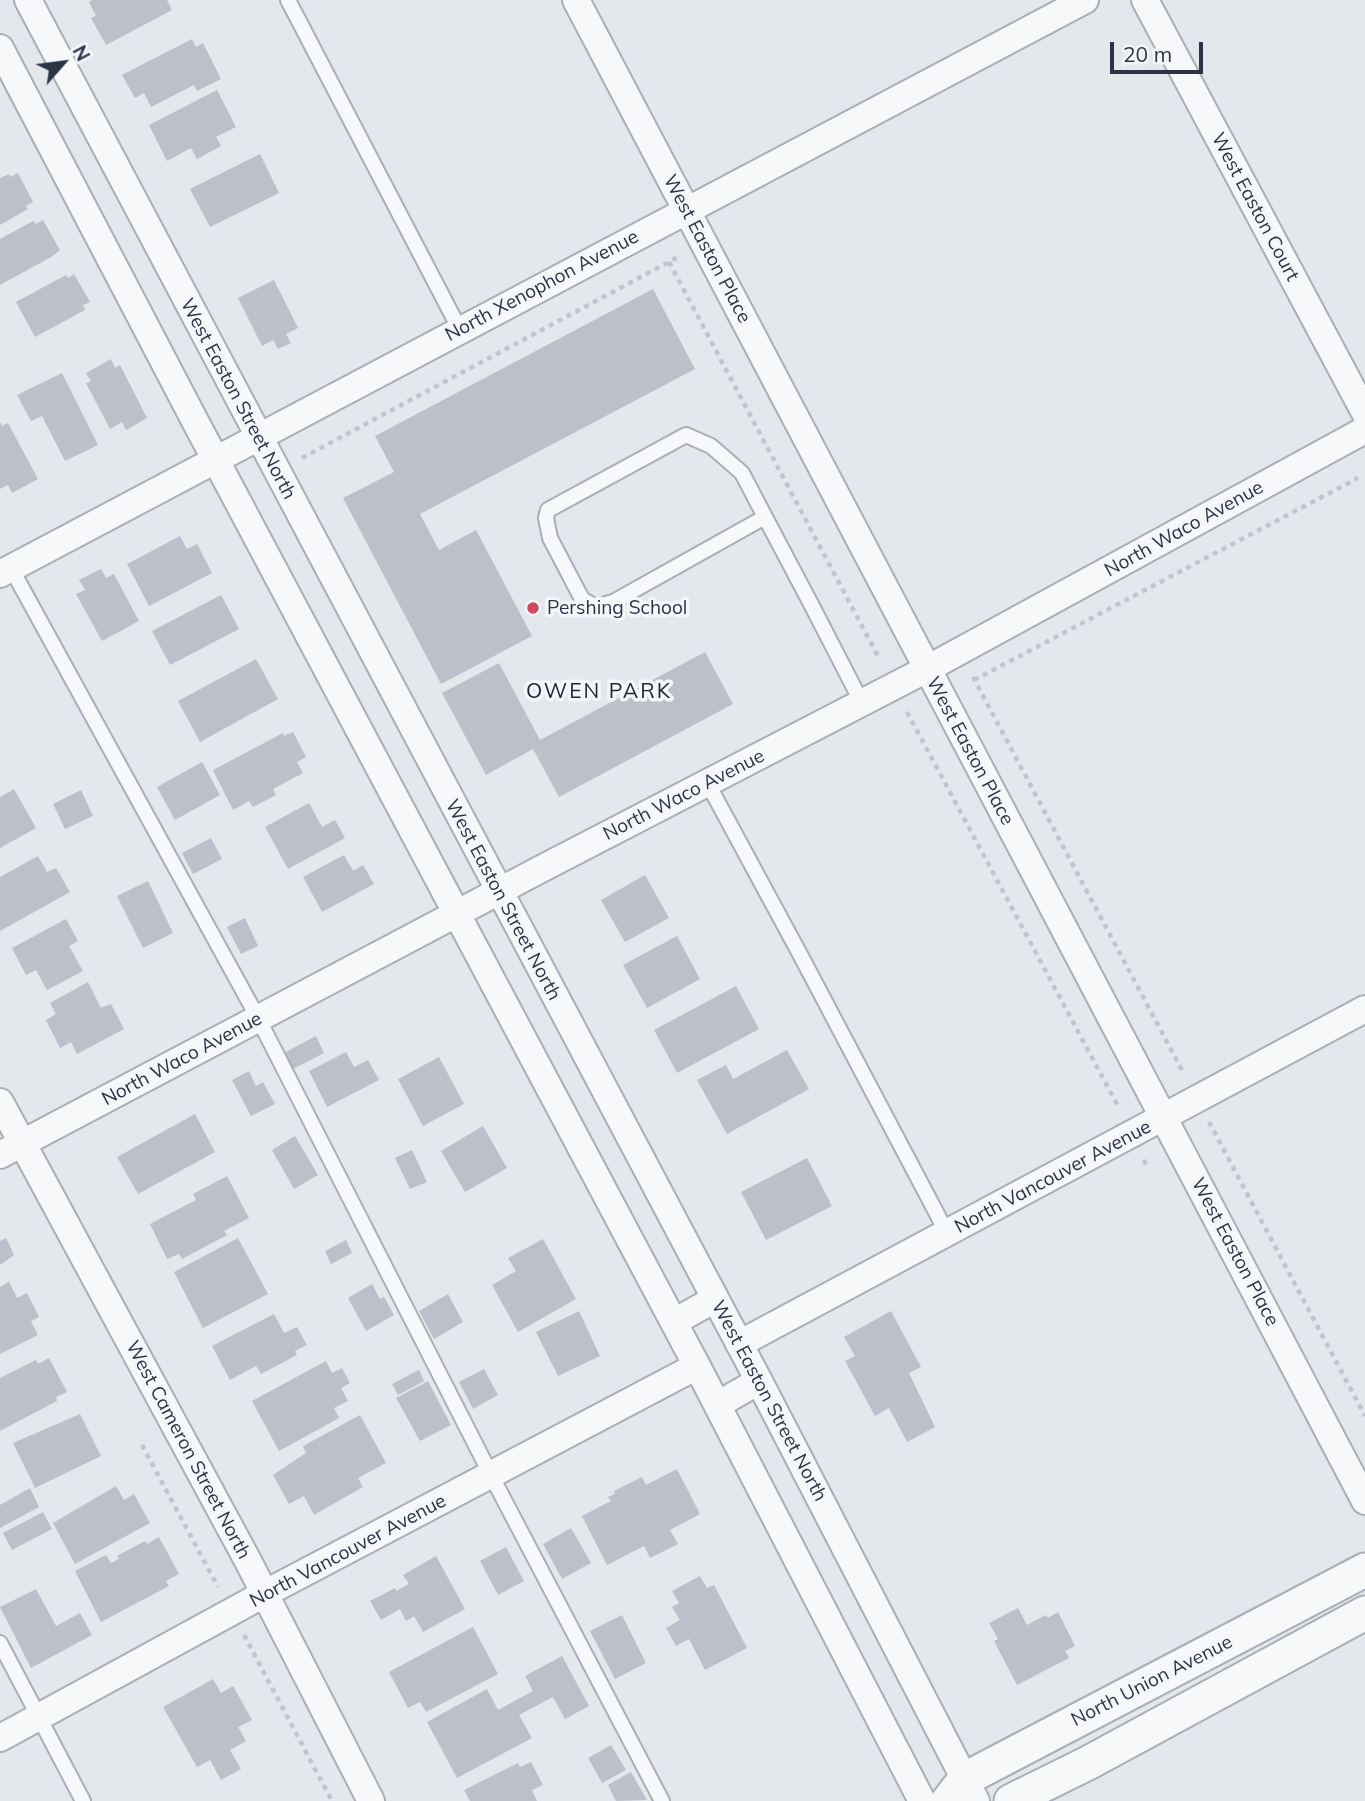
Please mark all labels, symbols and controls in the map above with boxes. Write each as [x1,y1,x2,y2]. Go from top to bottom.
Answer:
north arrow [28,28,98,98]
scale bar [1113,28,1206,72]
text: N [68,41,96,65]
text: 20 m [1123,41,1172,67]
street label: West Easton Court [1206,129,1304,285]
street label: West Easton Place [658,171,756,327]
street label: North Xenophon Avenue [442,225,642,347]
street label: West Easton Street North [175,295,301,503]
street label: North Waco Avenue [1101,476,1267,582]
place label: Pershing School [547,597,687,619]
marker: Pershing School [525,600,541,616]
street label: West Easton Place [921,673,1019,829]
district label: OWEN PARK [527,679,671,705]
street label: North Waco Avenue [600,744,768,846]
street label: West Easton Street North [440,796,566,1004]
street label: North Waco Avenue [98,1007,266,1111]
street label: North Vancouver Avenue [951,1115,1155,1239]
street label: West Easton Place [1186,1174,1284,1330]
street label: West Easton Street North [706,1297,832,1505]
street label: West Cameron Street North [121,1337,255,1563]
street label: North Vancouver Avenue [246,1489,450,1613]
street label: North Union Avenue [1068,1630,1236,1732]

